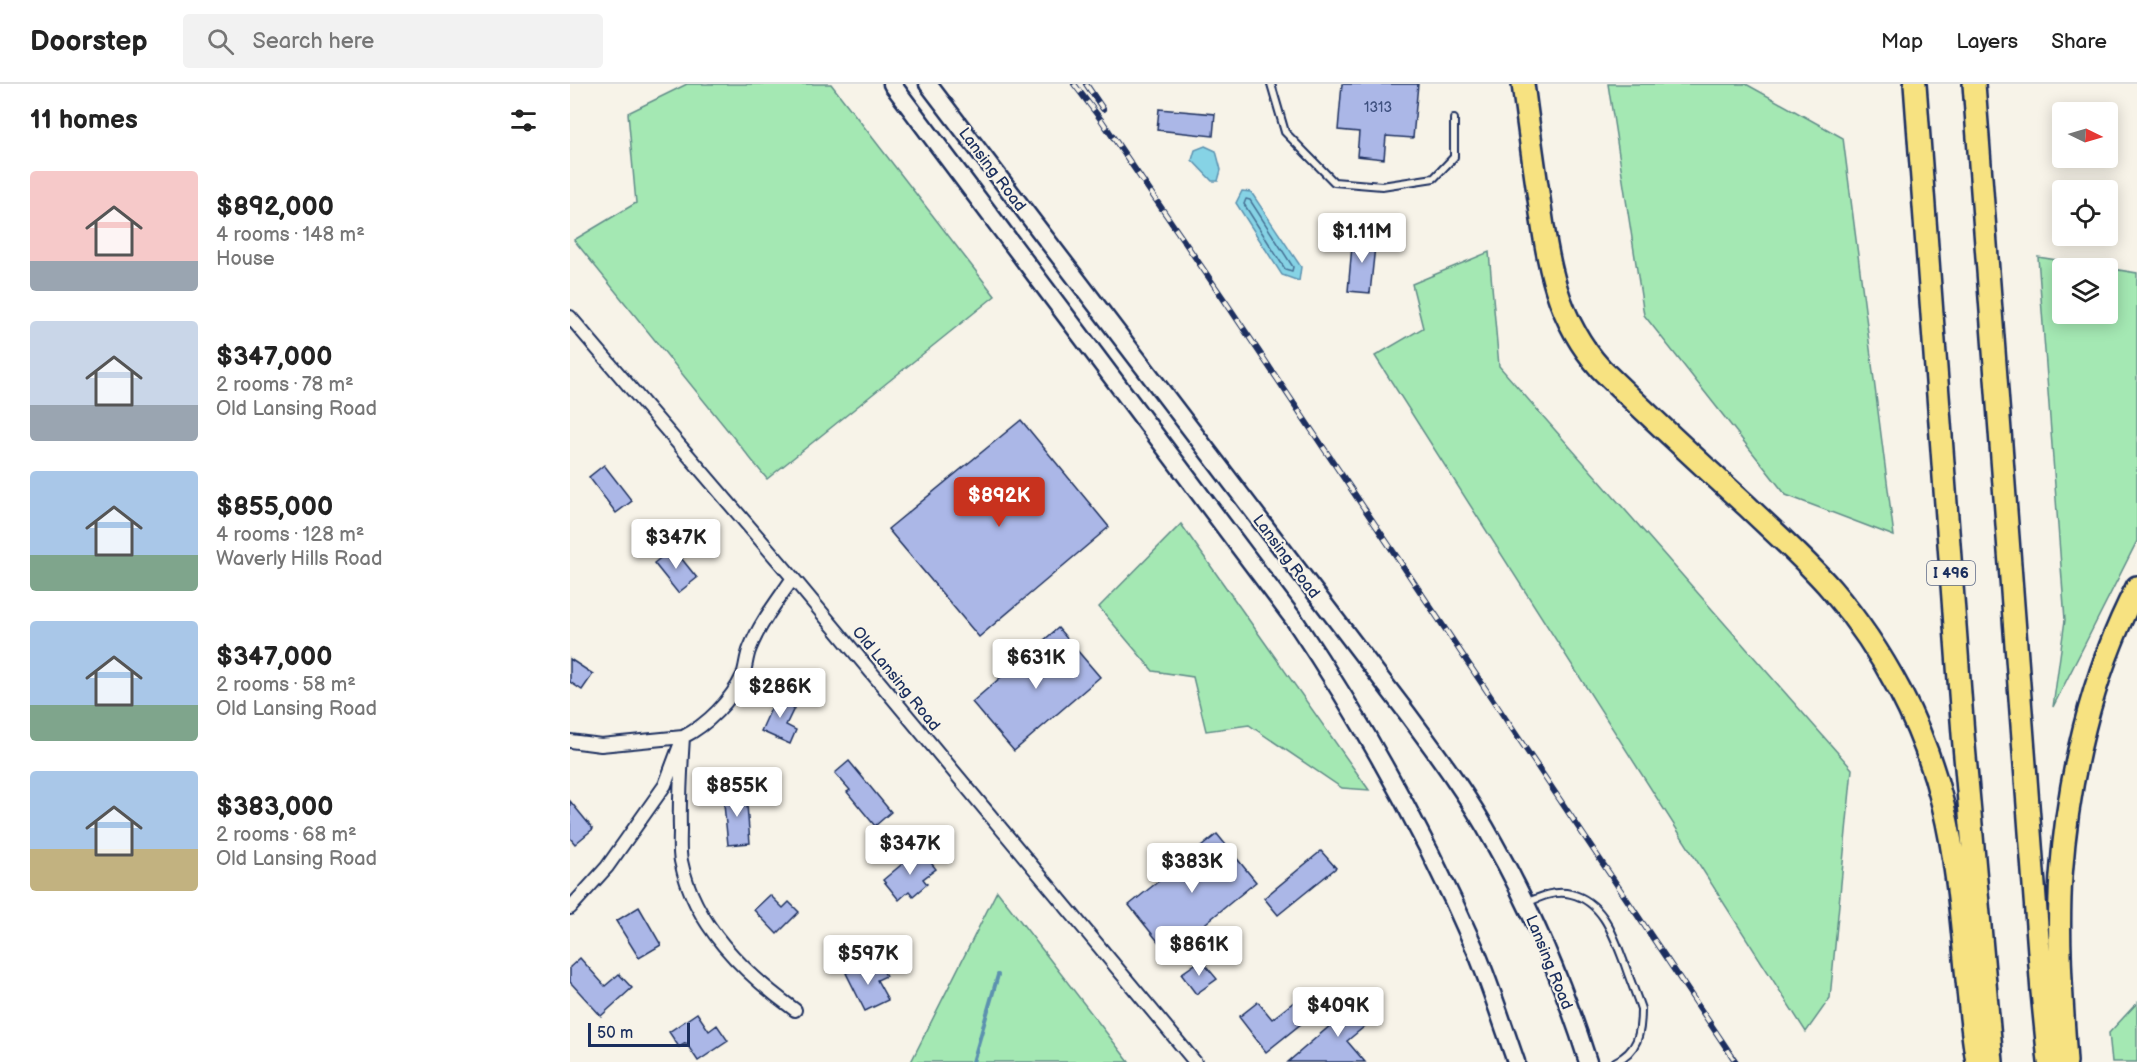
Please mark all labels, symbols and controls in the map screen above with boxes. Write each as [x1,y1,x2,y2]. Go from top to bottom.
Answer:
search box [183,14,603,68]
text: Doorstep [30,25,147,58]
icon: search [204,25,237,58]
text: Search here [252,28,374,55]
text: Map [1881,29,1923,54]
text: Layers [1956,29,2018,54]
text: Share [2051,29,2107,54]
house number: 1313 [1364,99,1392,116]
north arrow [2052,102,2118,168]
map controls [2052,102,2118,324]
icon: filters [507,104,540,137]
text: 11 homes [30,105,138,136]
street label: Lansing Road [954,124,1029,215]
button: locate [2052,180,2118,246]
text: $892,000 [216,192,334,223]
icon: home [78,195,150,267]
pin: $1.11M [1313,213,1411,264]
text: $1.11M [1332,220,1392,244]
text: 4 rooms · 148 m² [216,223,365,247]
text: House [216,247,275,271]
button: layers [2052,258,2118,324]
text: $347,000 [216,342,332,373]
icon: home [78,345,150,417]
text: 2 rooms · 78 m² [216,373,354,397]
text: Old Lansing Road [216,397,377,421]
pin: $892K [957,477,1041,528]
text: $892K [968,484,1030,508]
text: $855,000 [216,492,333,523]
icon: home [78,495,150,567]
street label: Lansing Road [1248,511,1323,602]
pin: $347K [634,519,718,570]
text: 4 rooms · 128 m² [216,523,364,547]
text: $347K [645,526,707,550]
text: Waverly Hills Road [216,547,382,571]
road number: I 496 [1927,561,1975,585]
street label: Old Lansing Road [848,623,944,735]
pin: $631K [994,639,1078,690]
text: $347,000 [216,642,332,673]
icon: home [78,645,150,717]
text: $631K [1007,646,1066,670]
pin: $286K [738,668,822,719]
text: 2 rooms · 58 m² [216,673,356,697]
text: $286K [749,675,811,699]
text: Old Lansing Road [216,697,377,721]
pin: $855K [695,767,779,818]
text: $855K [706,774,768,798]
text: $383,000 [216,792,334,823]
icon: home [78,795,150,867]
text: 2 rooms · 68 m² [216,823,357,847]
pin: $347K [868,825,952,876]
text: $347K [879,832,941,856]
pin: $383K [1150,843,1234,894]
text: Old Lansing Road [216,847,377,871]
text: $383K [1161,850,1223,874]
street label: Lansing Road [1521,913,1576,1012]
pin: $861K [1157,926,1241,977]
text: $861K [1169,933,1229,957]
pin: $597K [826,935,910,986]
text: $597K [837,942,899,966]
pin: $409K [1296,987,1380,1038]
text: $409K [1307,994,1369,1018]
scale bar [588,1020,690,1048]
text: 50 m [597,1024,633,1043]

